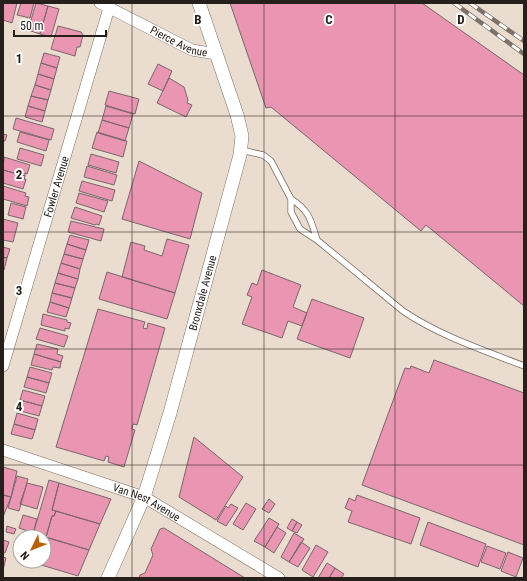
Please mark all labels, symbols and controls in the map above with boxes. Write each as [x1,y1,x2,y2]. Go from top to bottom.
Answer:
scale bar [14,12,106,38]
text: B [194,12,202,27]
text: C [325,12,333,27]
text: D [457,12,465,27]
text: 50 m [20,19,44,33]
street label: Pierce Avenue [148,23,208,59]
text: 1 [16,51,22,66]
street label: Fowler Avenue [41,155,71,219]
text: 2 [16,167,23,182]
street label: Bronxdale Avenue [186,254,219,332]
text: 3 [16,283,22,298]
text: 4 [16,399,23,414]
street label: Van Nest Avenue [111,481,183,524]
north arrow [12,529,52,569]
text: N [18,548,32,562]

